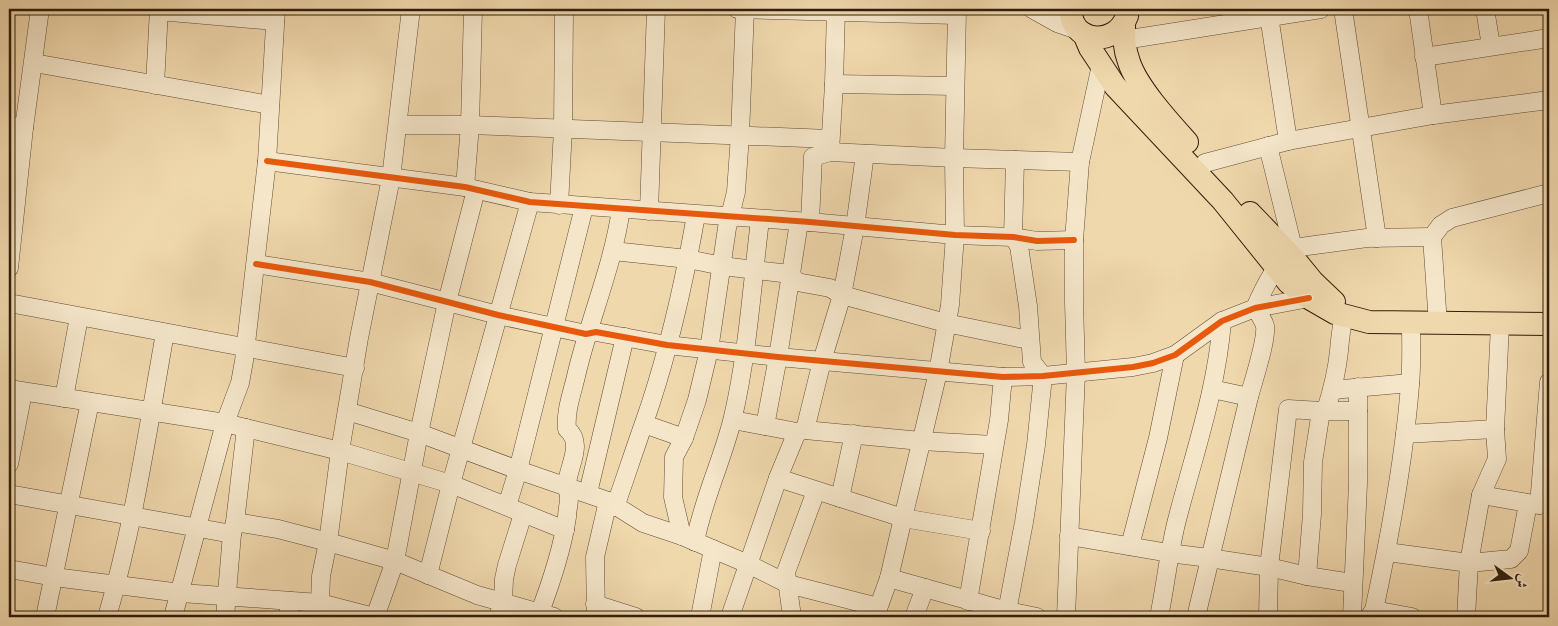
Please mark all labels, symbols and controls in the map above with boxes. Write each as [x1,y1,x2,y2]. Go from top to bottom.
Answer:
north arrow [1486,554,1536,604]
text: ش [1510,572,1532,590]

